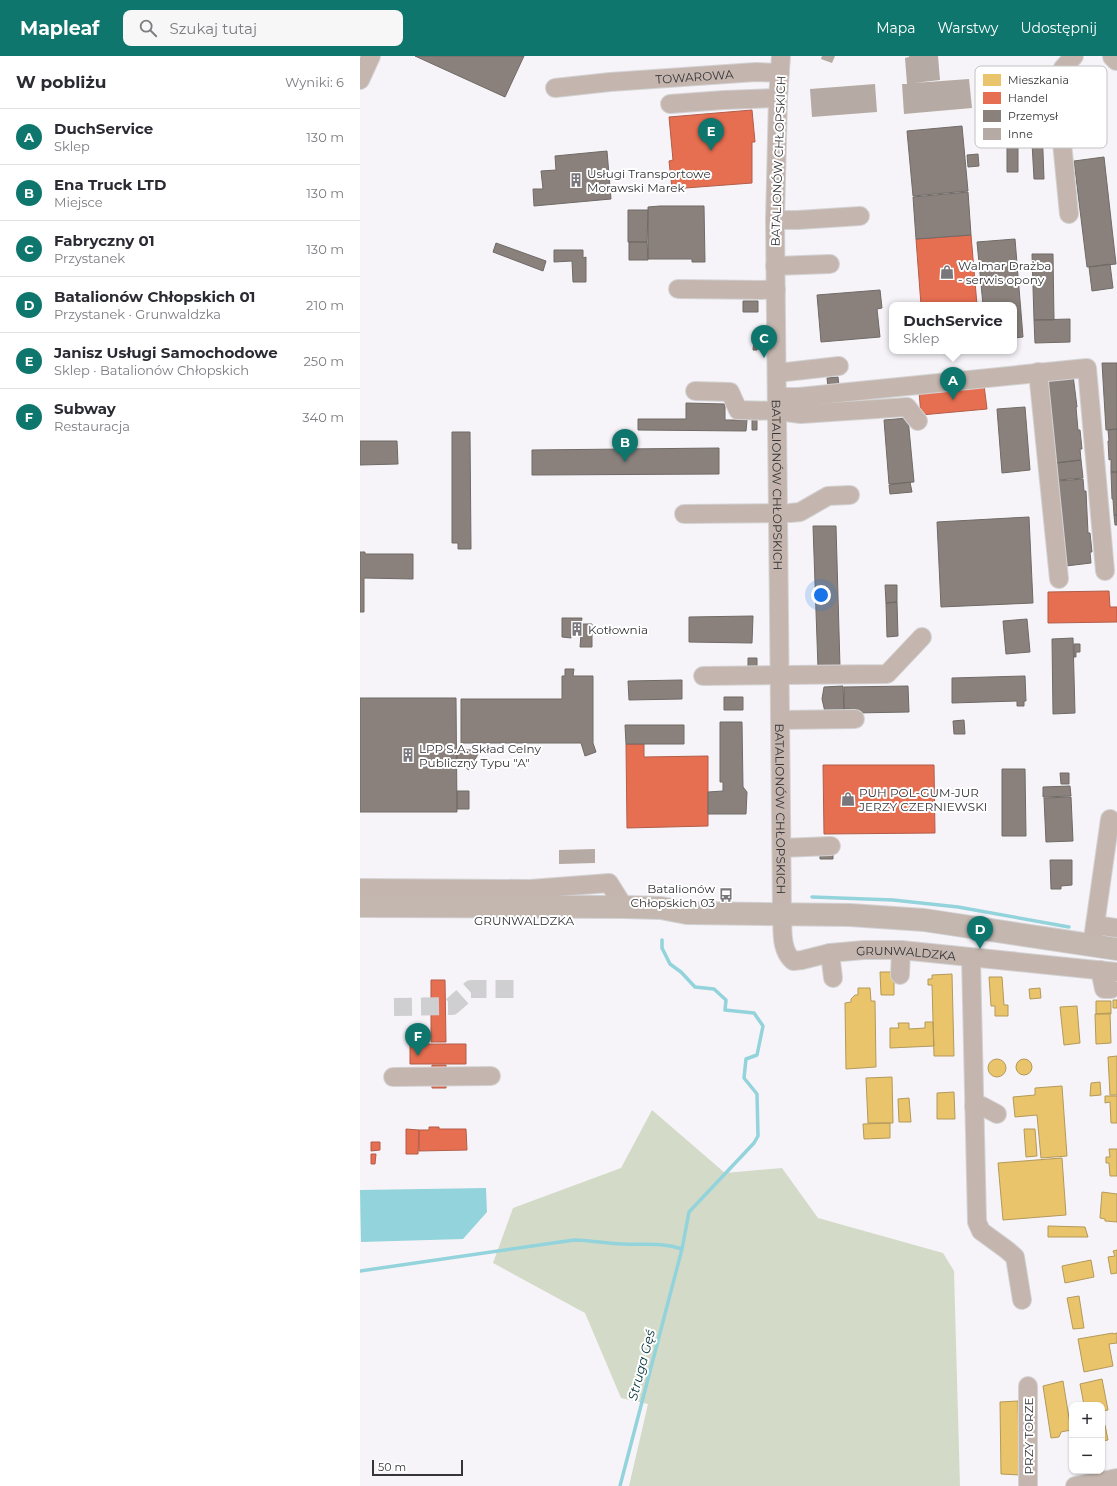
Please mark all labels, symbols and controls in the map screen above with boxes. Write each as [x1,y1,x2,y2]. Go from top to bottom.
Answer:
search box [123,10,403,46]
text: Mapleaf [20,17,99,40]
icon: search [137,17,159,39]
text: Szukaj tutaj [169,19,257,38]
text: Mapa [876,19,916,37]
text: Warstwy [938,19,998,37]
text: Udostępnij [1020,19,1097,37]
street label: TOWAROWA [655,66,734,86]
legend [975,66,1107,148]
text: W pobliżu [16,72,106,92]
text: Mieszkania [1008,73,1069,87]
text: Wyniki: 6 [285,74,344,90]
street label: BATALIONÓW CHŁOPSKICH [768,75,788,247]
text: Handel [1008,91,1048,105]
text: Przemysł [1008,109,1059,123]
pin: E [698,118,724,151]
text: DuchService [54,119,153,138]
text: Inne [1008,127,1033,141]
text: A [24,129,34,145]
text: 130 m [306,129,344,145]
text: Sklep [54,138,90,154]
place label: Usługi Transportowe Morawski Marek [587,166,711,195]
building icon: Usługi Transportowe Morawski Marek [568,172,584,188]
text: Ena Truck LTD [54,175,166,194]
text: B [24,185,34,201]
text: 130 m [306,185,344,201]
text: Miejsce [54,194,103,210]
text: Fabryczny 01 [54,231,155,250]
text: C [24,241,34,257]
text: 130 m [306,241,344,257]
text: Przystanek [54,250,125,266]
place label: Walmar Drażba - serwis opony [958,258,1051,287]
shop icon: Walmar Drażba - serwis opony [939,264,955,280]
text: Batalionów Chłopskich 01 [54,287,255,306]
text: D [24,297,34,313]
text: 210 m [306,297,344,313]
popup [889,302,1017,354]
text: Przystanek · Grunwaldzka [54,306,221,322]
text: DuchService [903,311,1003,330]
pin: C [751,325,777,358]
text: Sklep [903,330,939,346]
text: Janisz Usługi Samochodowe [54,343,278,362]
text: E [25,353,33,369]
text: 250 m [303,353,344,369]
text: Sklep · Batalionów Chłopskich [54,362,249,378]
pin: A [940,367,966,400]
text: Subway [54,399,116,418]
street label: BATALIONÓW CHŁOPSKICH [769,399,786,570]
text: F [25,409,33,425]
text: 340 m [302,409,344,425]
text: Restauracja [54,418,130,434]
pin: B [612,429,638,462]
your location [811,585,831,605]
building icon: Kotłownia [569,621,585,637]
place label: Kotłownia [588,622,648,637]
street label: BATALIONÓW CHŁOPSKICH [773,723,789,894]
place label: LPP S.A. Skład Celny Publiczny Typu "A" [419,741,541,770]
building icon: LPP S.A. Skład Celny Publiczny Typu "A" [400,747,416,763]
place label: PUH POL-GUM-JUR JERZY CZERNIEWSKI [858,785,987,814]
shop icon: PUH POL-GUM-JUR JERZY CZERNIEWSKI [840,791,856,807]
place label: Batalionów Chłopskich 03 [631,881,715,910]
bus stop icon: Batalionów Chłopskich 03 [718,887,734,903]
street label: GRUNWALDZKA [474,913,574,928]
pin: D [967,916,993,949]
street label: GRUNWALDZKA [855,942,957,963]
pin: F [405,1023,431,1056]
water label: Struga Gęś [624,1327,658,1402]
street label: PRZY TORZE [1021,1397,1036,1475]
map controls [1069,1402,1105,1474]
button: + [1069,1402,1105,1438]
button: − [1069,1438,1105,1474]
scale bar [372,1458,463,1477]
text: 50 m [378,1460,406,1474]

